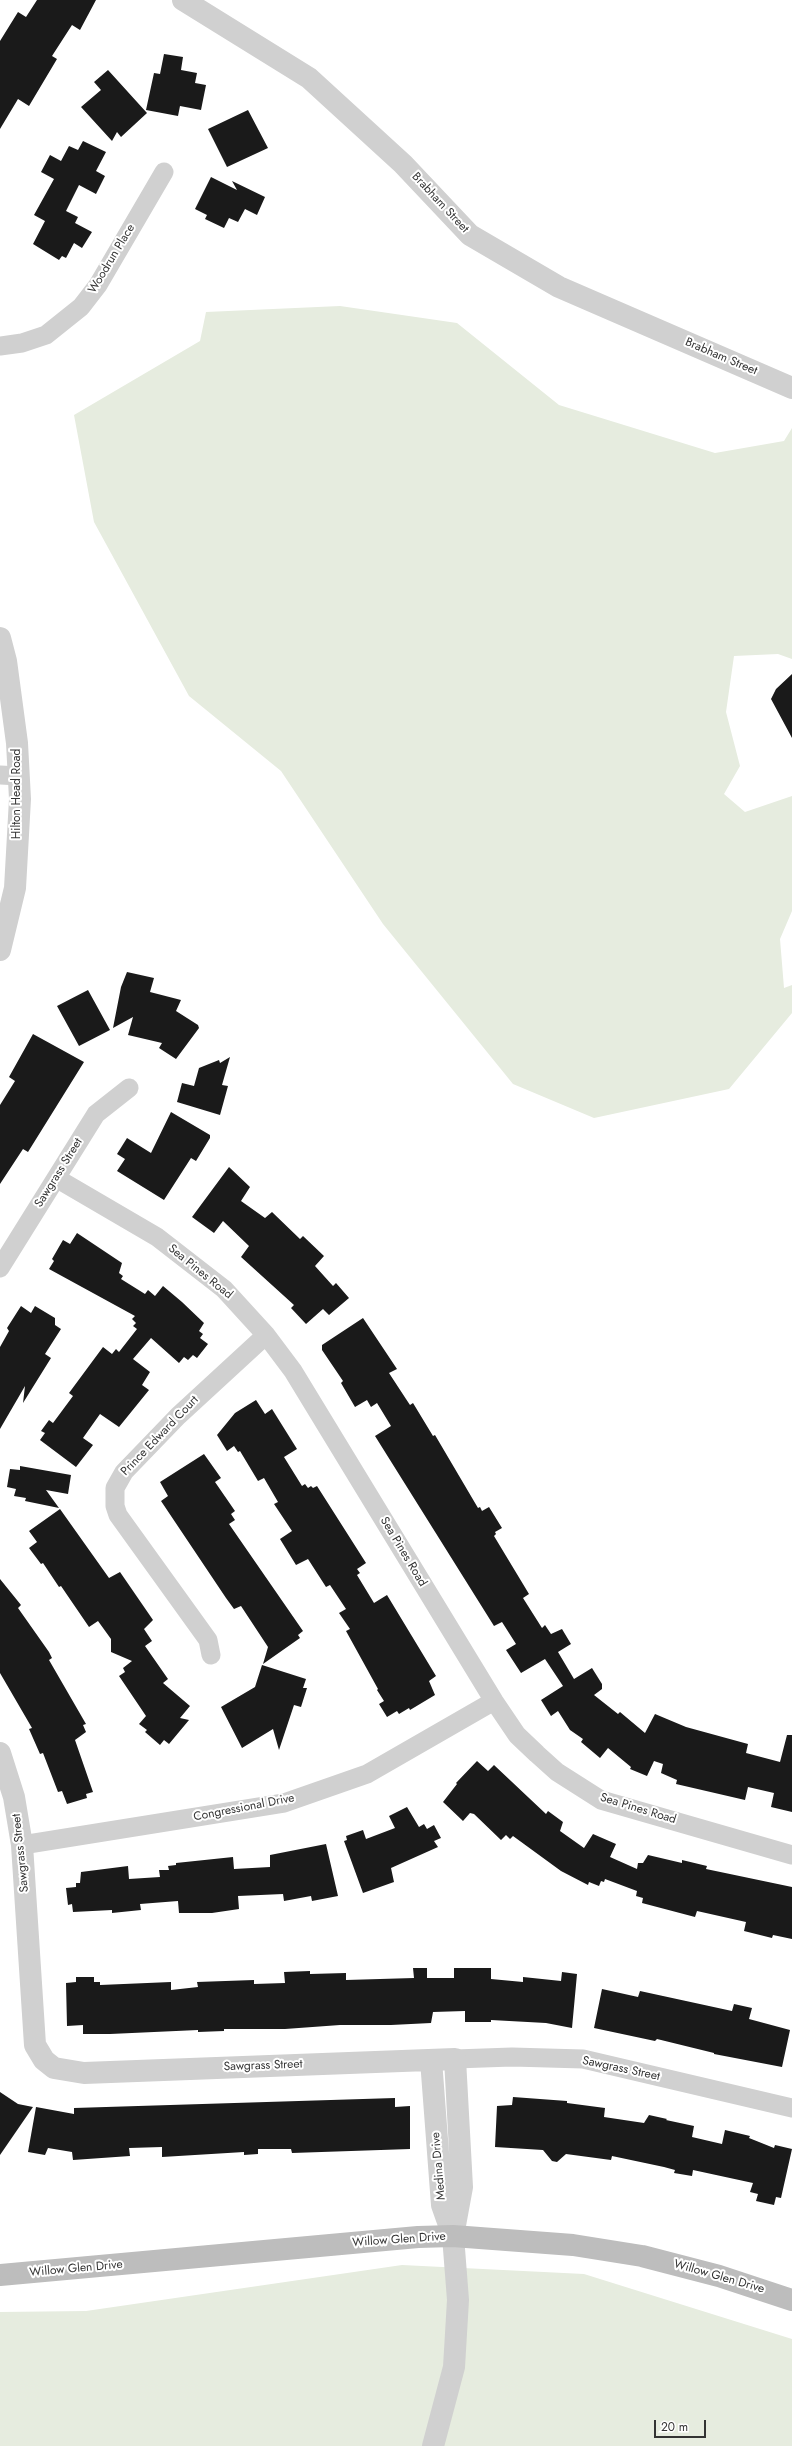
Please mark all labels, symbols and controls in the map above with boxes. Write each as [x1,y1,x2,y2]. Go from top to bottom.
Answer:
street label: Brabham Street [408,170,472,236]
street label: Woodrun Place [86,222,138,296]
street label: Brabham Street [683,335,759,379]
street label: Hilton Head Road [10,749,24,839]
street label: Sawgrass Street [32,1136,86,1210]
street label: Sea Pines Road [165,1242,235,1302]
street label: Prince Edward Court [118,1393,202,1479]
street label: Sea Pines Road [377,1515,429,1589]
street label: Congressional Drive [192,1791,296,1825]
street label: Sea Pines Road [598,1791,678,1827]
street label: Sawgrass Street [10,1813,32,1893]
street label: Sawgrass Street [581,2054,661,2084]
street label: Sawgrass Street [223,2057,303,2075]
street label: Medina Drive [429,2131,449,2201]
street label: Willow Glen Drive [352,2230,446,2250]
street label: Willow Glen Drive [672,2257,766,2297]
street label: Willow Glen Drive [29,2258,123,2280]
scale bar [656,2412,708,2438]
text: 20 m [661,2418,688,2436]

